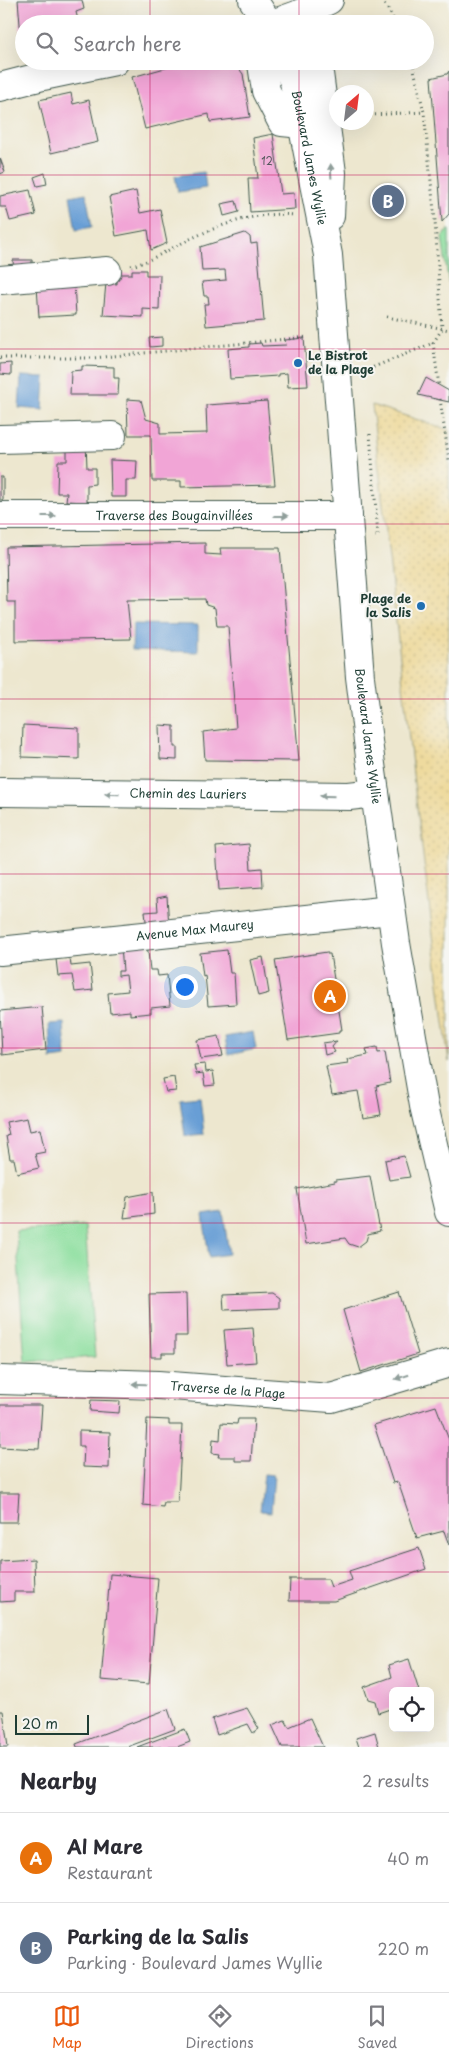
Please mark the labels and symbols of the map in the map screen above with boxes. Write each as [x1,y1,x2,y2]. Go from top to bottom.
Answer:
north arrow [329,85,374,130]
street label: Boulevard James Wyllie [288,89,332,226]
house number: 12 [261,153,273,168]
one-way arrow [327,163,335,179]
pin: B [372,182,404,220]
place label: Le Bistrot de la Plage [308,346,374,378]
marker: Le Bistrot de la Plage [292,357,304,369]
street label: Traverse des Bougainvillées [95,506,253,524]
one-way arrow [41,512,57,520]
one-way arrow [273,512,289,520]
place label: Plage de la Salis [360,589,411,621]
marker: Plage de la Salis [415,600,427,612]
street label: Boulevard James Wyllie [351,668,386,805]
street label: Chemin des Lauriers [129,783,247,803]
one-way arrow [104,790,120,798]
one-way arrow [318,792,334,800]
street label: Avenue Max Maurey [135,914,255,945]
your location [172,974,198,1000]
pin: A [314,977,346,1015]
one-way arrow [395,1373,410,1381]
street label: Traverse de la Plage [170,1376,286,1403]
one-way arrow [130,1380,146,1388]
scale bar [15,1712,89,1735]

